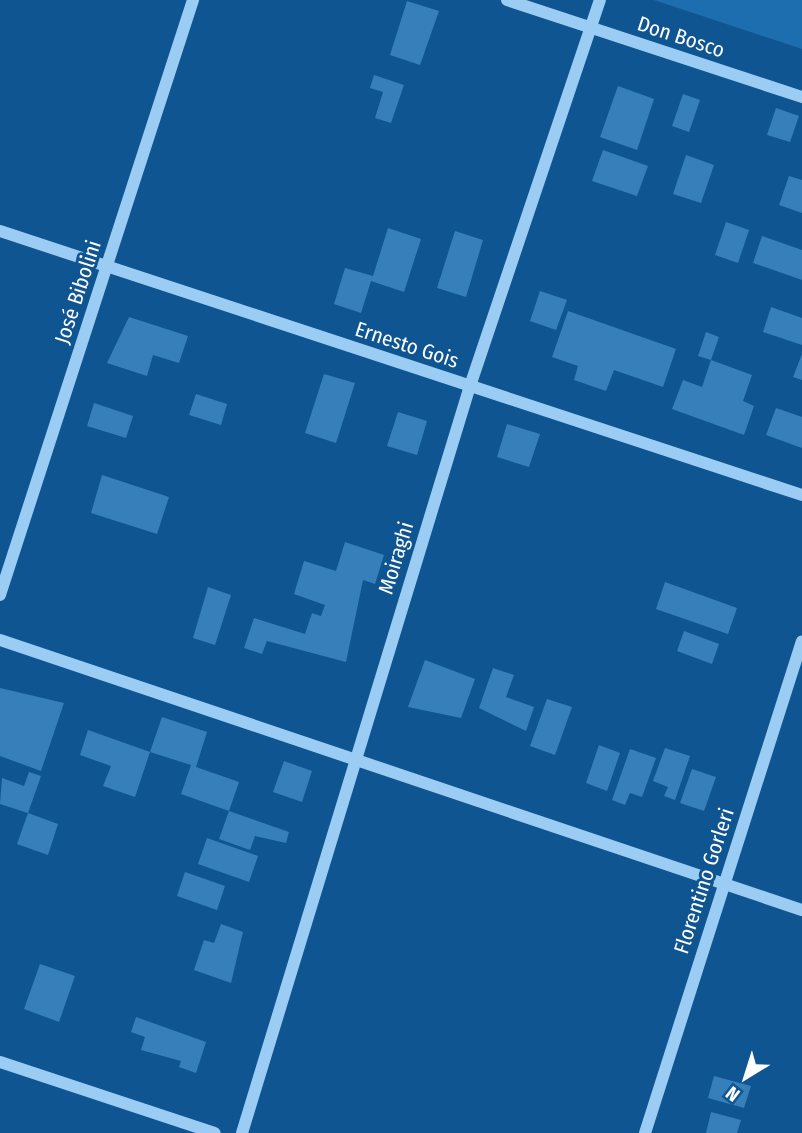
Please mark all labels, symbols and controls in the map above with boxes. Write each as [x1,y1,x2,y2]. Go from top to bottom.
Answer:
street label: Don Bosco [634,11,728,63]
street label: José Bibolini [49,237,107,347]
street label: Ernesto Gois [352,316,462,374]
street label: Moiraghi [373,519,419,597]
street label: Florentino Gorleri [669,805,739,957]
north arrow [711,1042,781,1112]
text: N [721,1081,744,1107]

